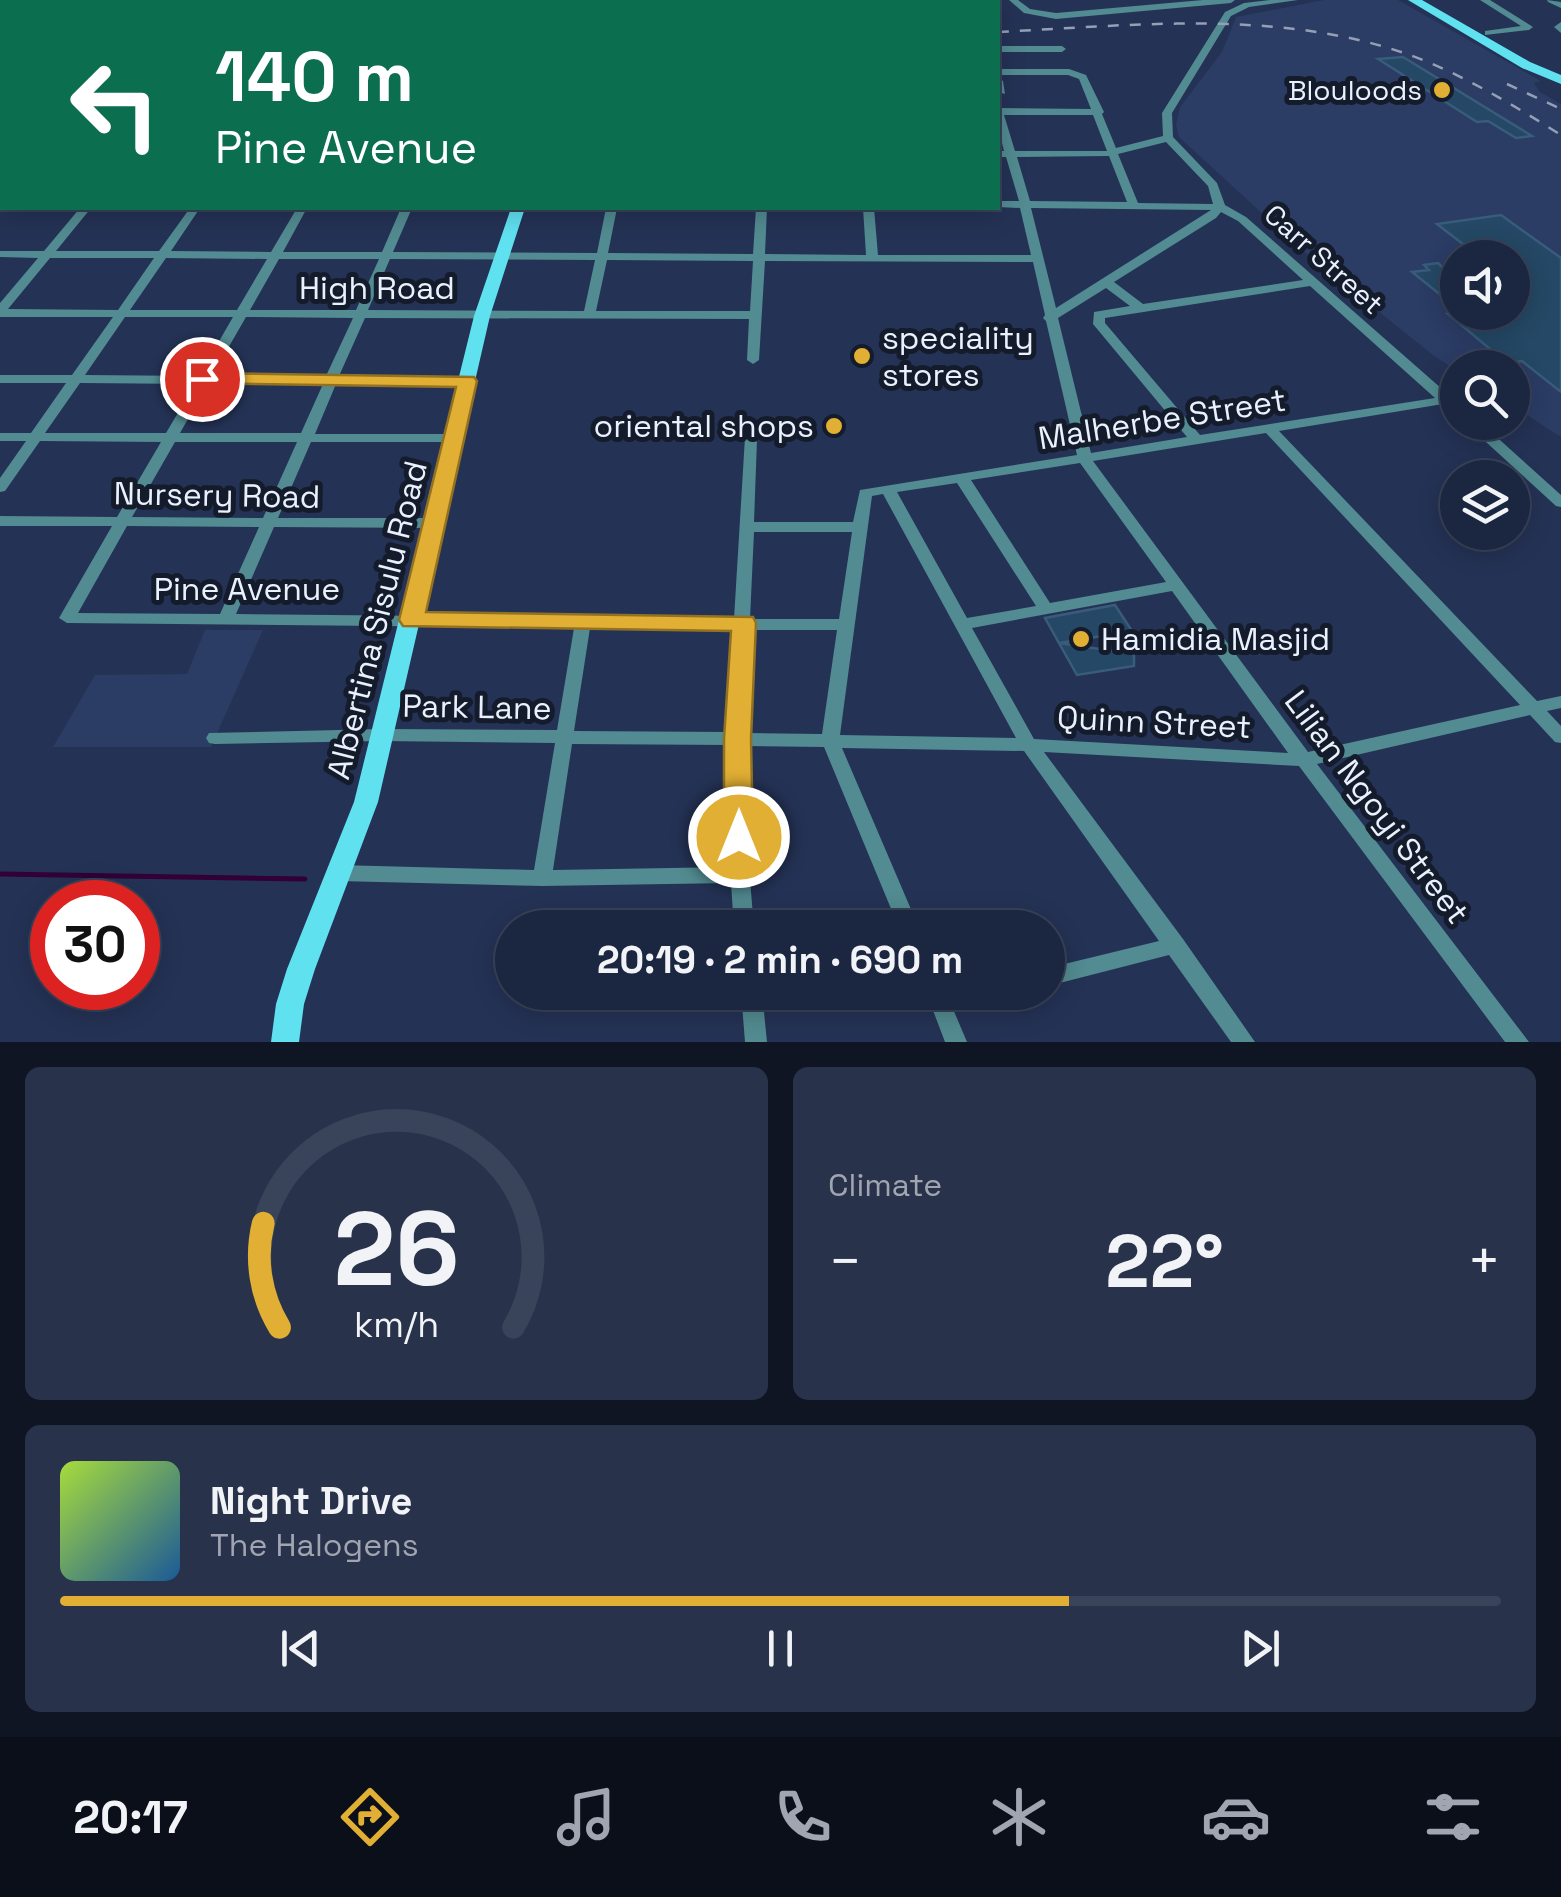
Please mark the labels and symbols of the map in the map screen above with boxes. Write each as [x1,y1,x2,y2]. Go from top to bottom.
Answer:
place label: Blouloods [1288,72,1422,108]
marker: Blouloods [1431,79,1453,101]
street label: Carr Street [1257,196,1391,322]
street label: High Road [299,268,455,308]
place label: speciality stores [882,318,1034,395]
pin [160,337,245,422]
marker: speciality stores [851,345,873,367]
street label: Malherbe Street [1035,380,1289,458]
place label: oriental shops [593,406,814,446]
marker: oriental shops [823,415,845,437]
street label: Albertina Sisulu Road [318,457,436,783]
street label: Nursery Road [113,473,321,517]
street label: Pine Avenue [154,569,340,609]
place label: Hamidia Masjid [1101,619,1330,659]
marker: Hamidia Masjid [1070,628,1092,650]
street label: Lilian Ngoyi Street [1276,682,1478,932]
street label: Park Lane [402,686,552,728]
street label: Quinn Street [1056,697,1252,747]
position arrow [687,785,791,889]
speed limit sign: 30 [30,880,160,1010]

